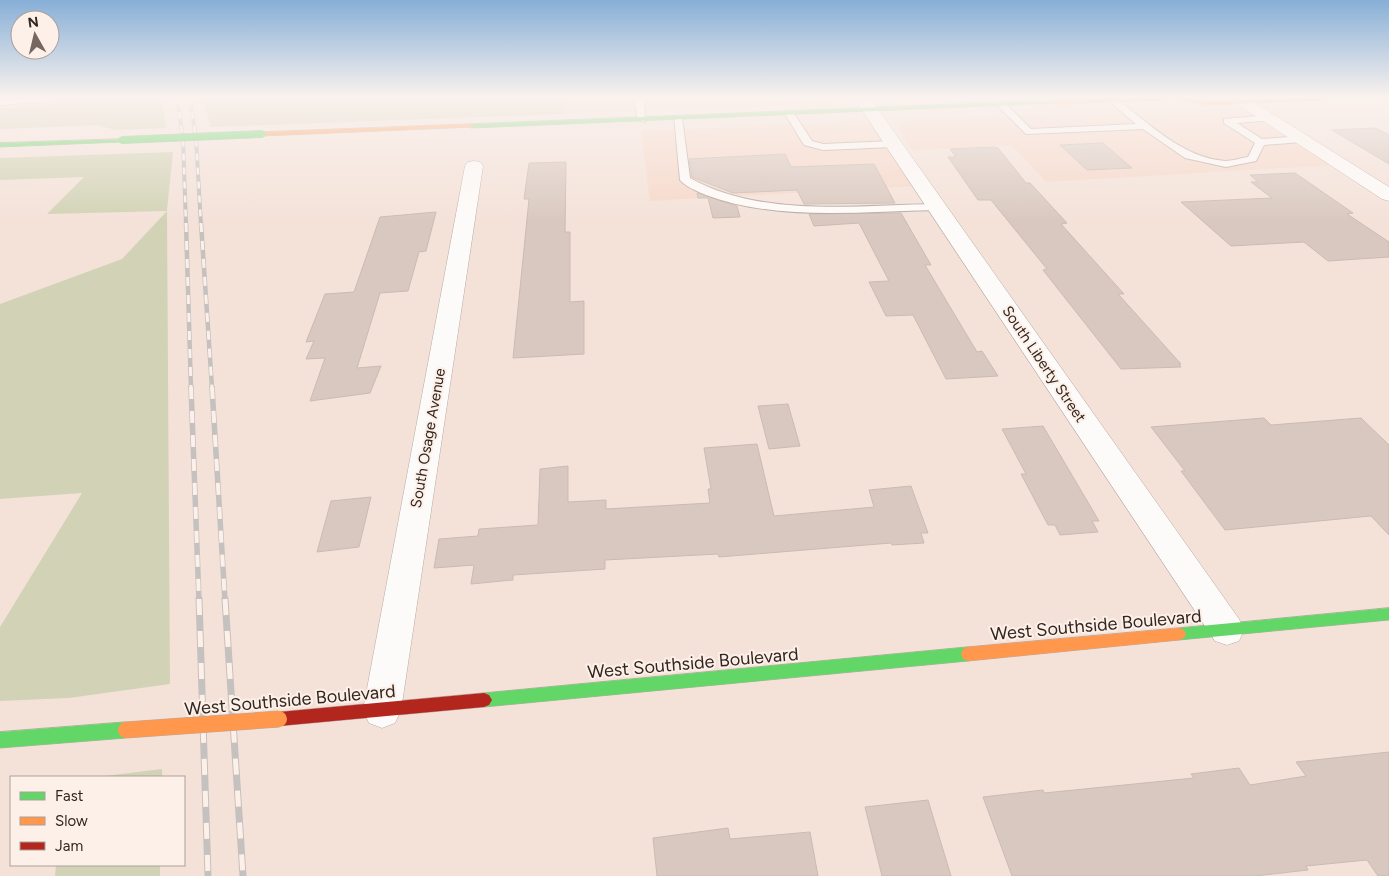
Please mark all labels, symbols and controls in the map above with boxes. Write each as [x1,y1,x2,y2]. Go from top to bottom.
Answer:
north arrow [10,10,60,60]
text: N [27,13,40,32]
street label: South Liberty Street [998,302,1090,426]
street label: South Osage Avenue [407,367,449,509]
street label: West Southside Boulevard [990,605,1202,645]
street label: West Southside Boulevard [587,643,799,683]
street label: West Southside Boulevard [184,680,396,720]
legend [10,776,185,866]
text: Fast [55,787,84,805]
text: Slow [55,812,88,830]
text: Jam [55,837,83,855]

